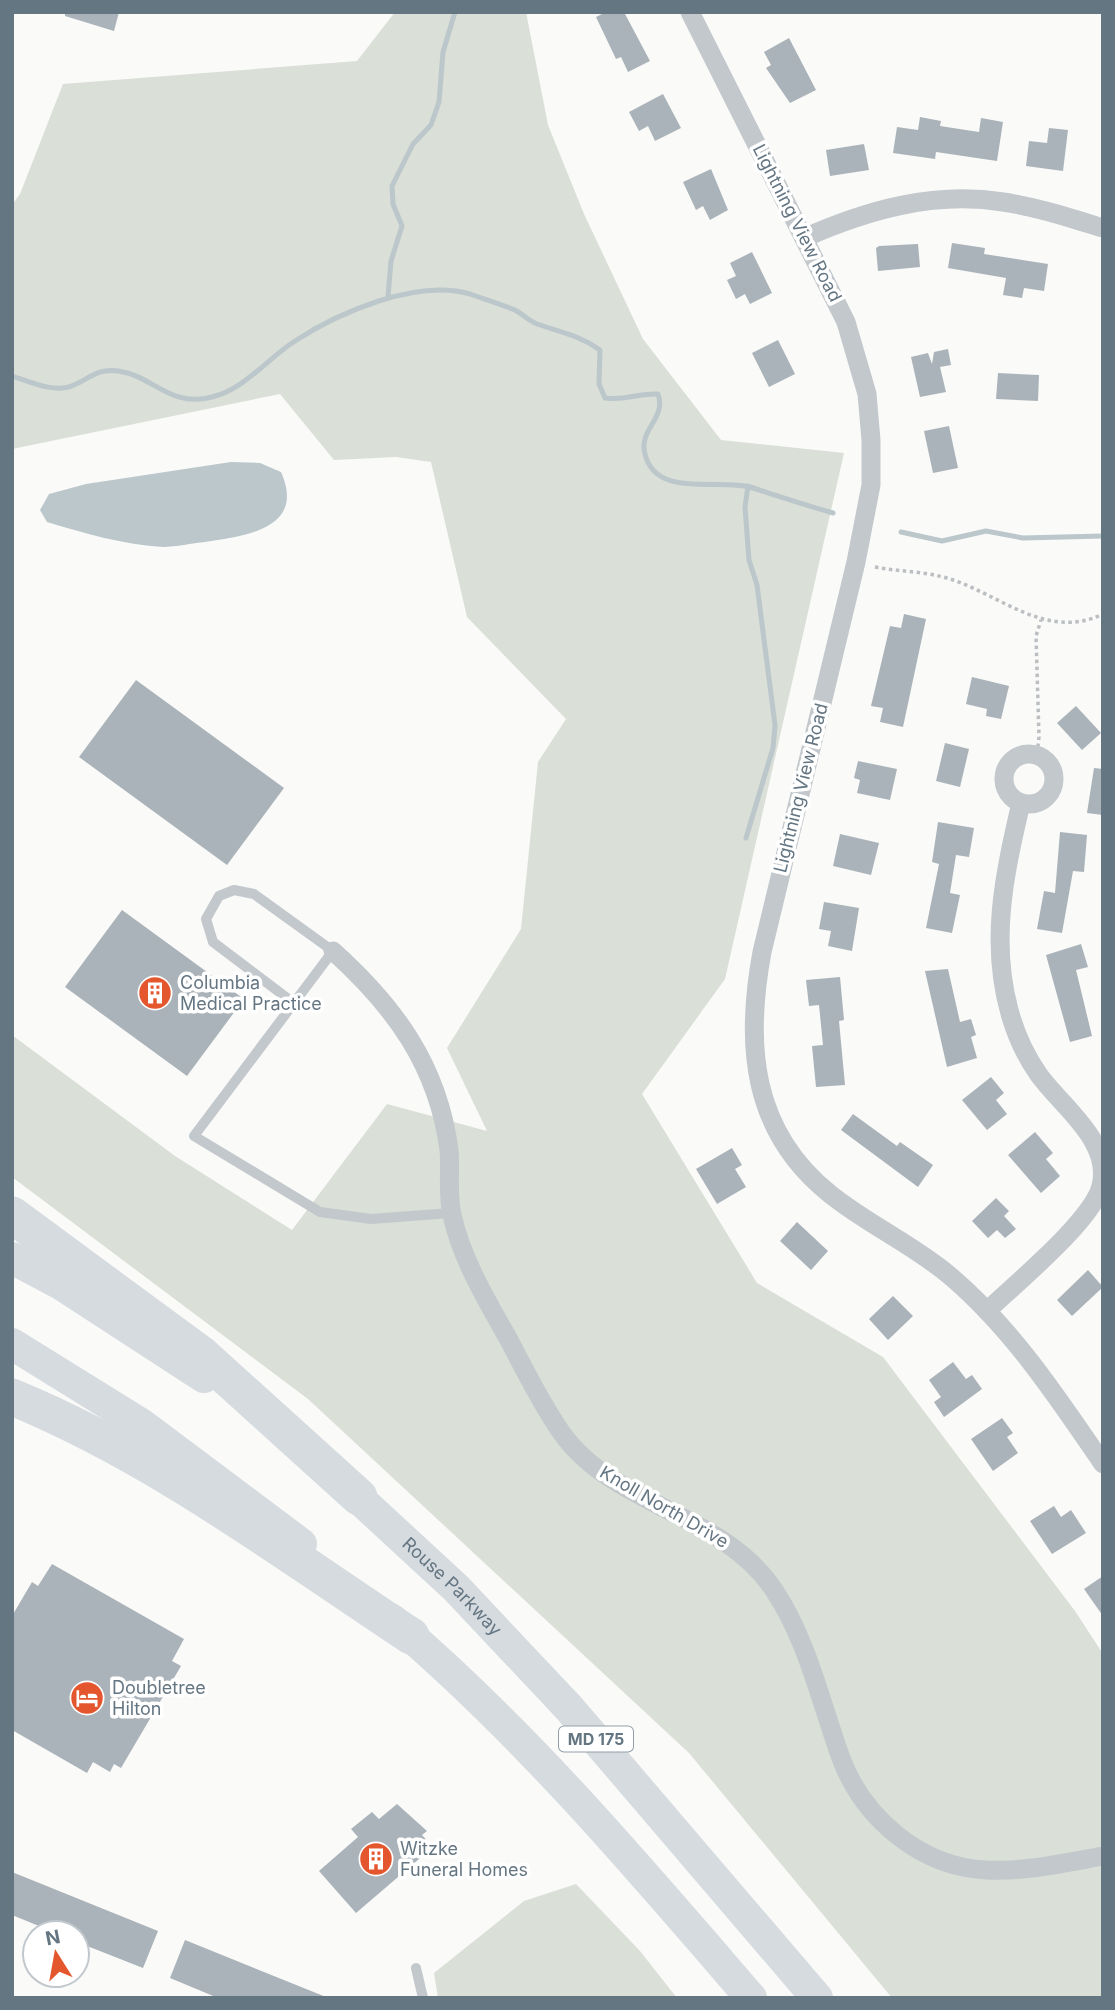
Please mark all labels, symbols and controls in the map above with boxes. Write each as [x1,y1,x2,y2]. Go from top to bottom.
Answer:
street label: Lightning View Road [749,140,846,305]
street label: Lightning View Road [769,701,832,875]
place label: Columbia Medical Practice [180,972,322,1014]
building icon: Columbia Medical Practice [136,974,174,1012]
street label: Knoll North Drive [596,1461,732,1552]
street label: Rouse Parkway [398,1533,506,1640]
place label: Doubletree Hilton [112,1677,206,1719]
hotel icon: Doubletree Hilton [68,1679,106,1717]
road number: MD 175 [559,1726,633,1751]
place label: Witzke Funeral Homes [400,1838,528,1880]
building icon: Witzke Funeral Homes [357,1840,395,1878]
north arrow [21,1919,91,1989]
text: N [44,1925,62,1950]

